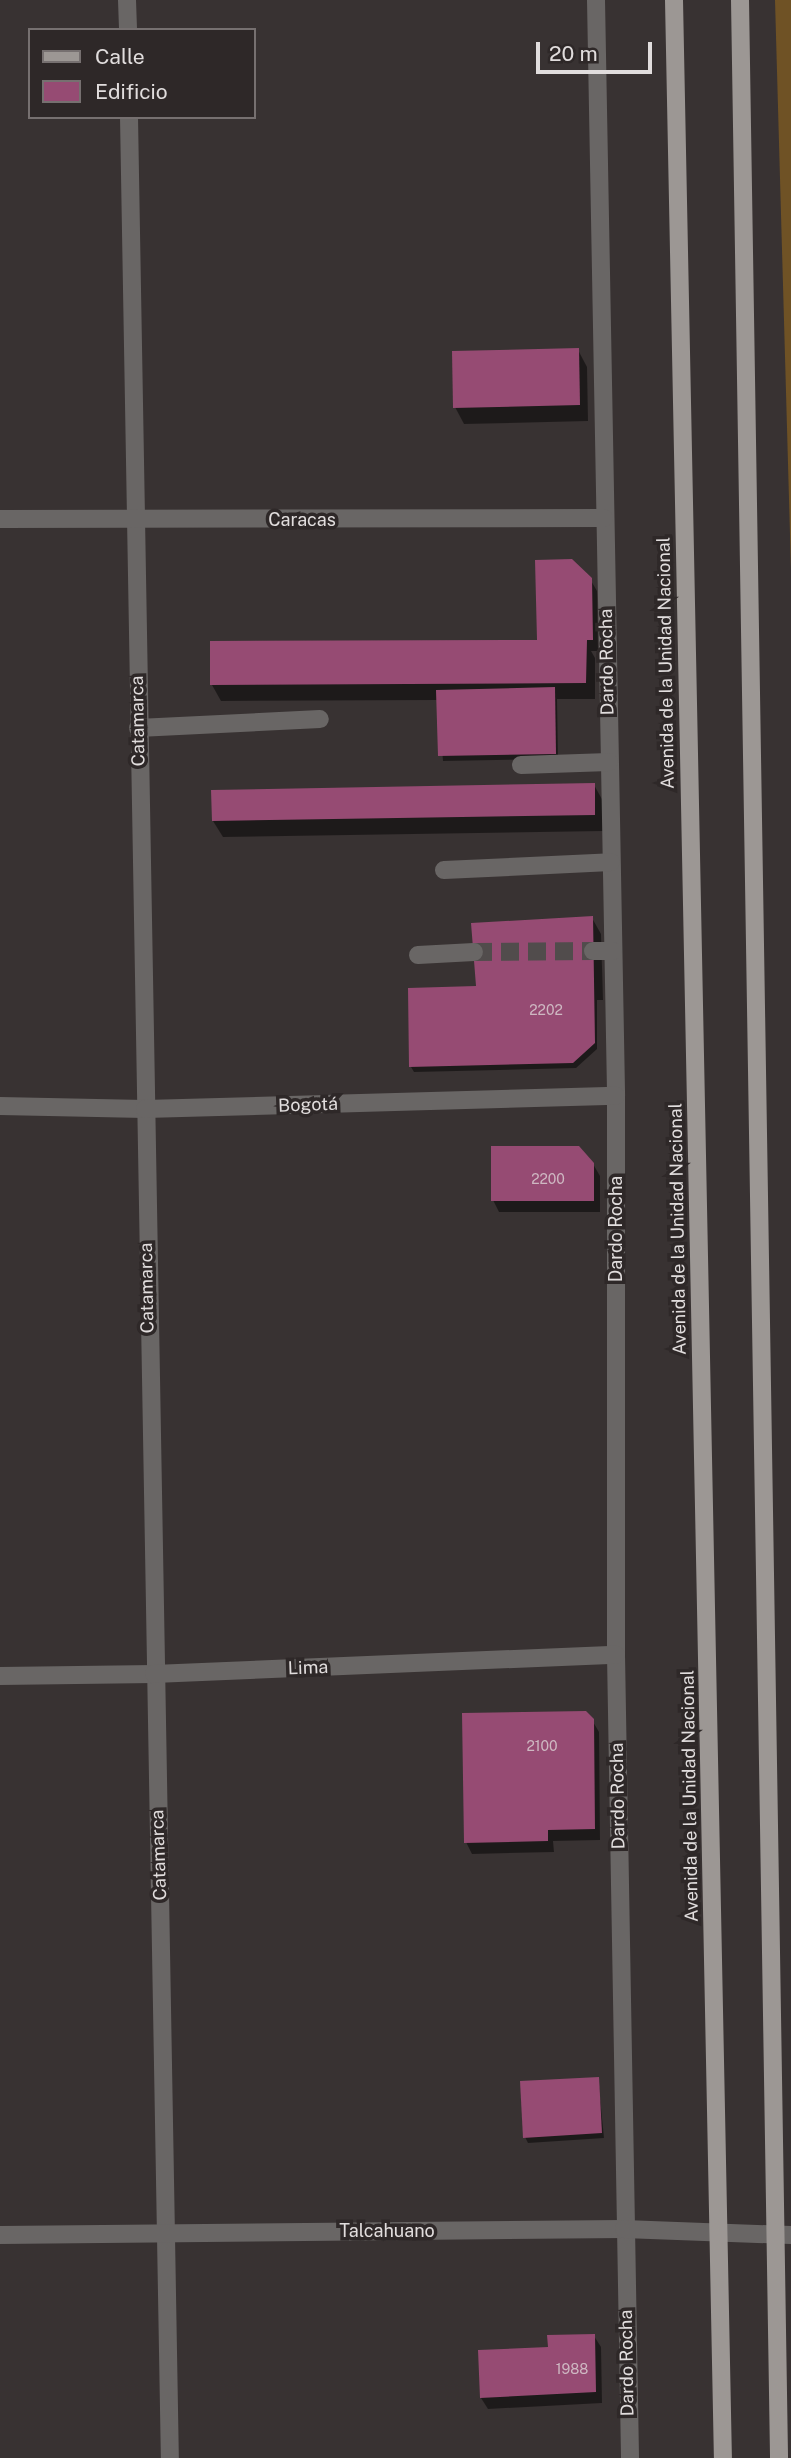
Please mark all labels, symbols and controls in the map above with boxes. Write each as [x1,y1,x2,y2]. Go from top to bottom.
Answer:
legend [28,28,256,119]
scale bar [539,28,654,72]
text: 20 m [549,41,598,66]
text: Calle [95,44,145,69]
text: Edificio [95,79,168,104]
street label: Caracas [268,509,336,531]
street label: Avenida de la Unidad Nacional [653,537,679,789]
street label: Dardo Rocha [595,609,619,715]
street label: Catamarca [126,675,150,767]
house number: 2202 [529,1002,563,1018]
street label: Bogotá [278,1093,338,1117]
street label: Avenida de la Unidad Nacional [665,1103,691,1355]
house number: 2200 [531,1171,565,1187]
street label: Dardo Rocha [605,1176,627,1282]
street label: Catamarca [135,1242,159,1334]
street label: Lima [287,1657,329,1679]
street label: Avenida de la Unidad Nacional [677,1670,703,1922]
house number: 2100 [526,1738,558,1754]
street label: Dardo Rocha [606,1743,630,1849]
street label: Catamarca [147,1809,171,1901]
street label: Talcahuano [339,2220,435,2242]
street label: Dardo Rocha [615,2310,639,2416]
house number: 1988 [556,2361,588,2377]

